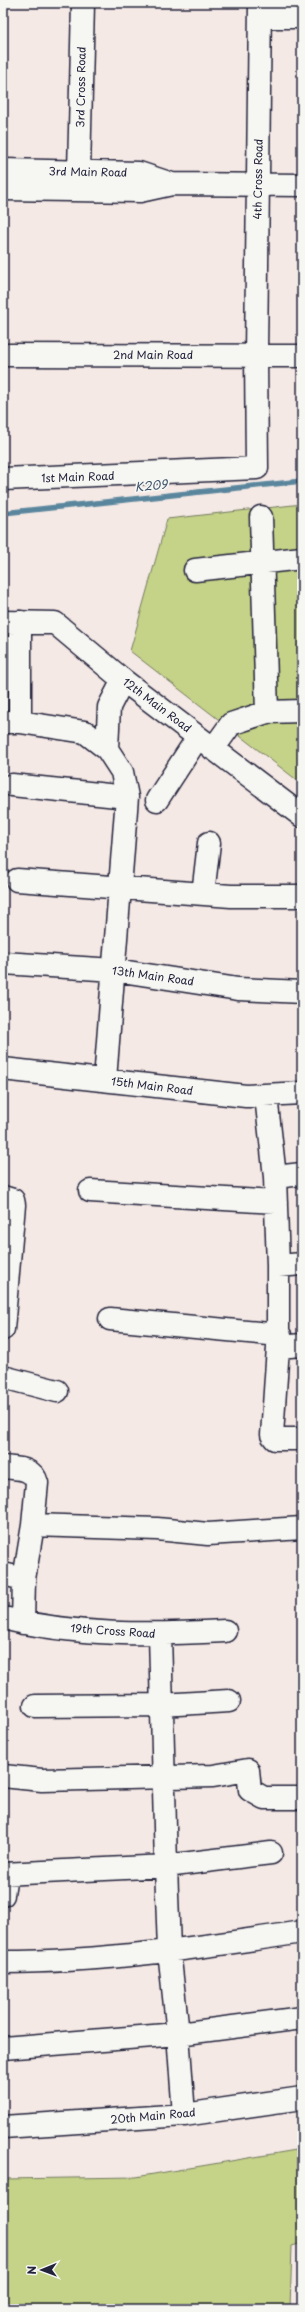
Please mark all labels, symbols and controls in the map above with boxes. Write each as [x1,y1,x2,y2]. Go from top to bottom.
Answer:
street label: 3rd Cross Road [71,46,90,128]
street label: 4th Cross Road [248,138,267,219]
street label: 3rd Main Road [49,162,127,181]
street label: 2nd Main Road [113,346,193,363]
street label: 1st Main Road [41,467,115,486]
water label: K209 [134,474,169,496]
street label: 12th Main Road [119,673,195,736]
street label: 13th Main Road [111,961,195,990]
street label: 15th Main Road [110,1072,194,1099]
street label: 19th Cross Road [70,1619,156,1642]
street label: 20th Main Road [110,2103,196,2128]
north arrow [22,2250,62,2290]
text: N [23,2265,40,2275]

